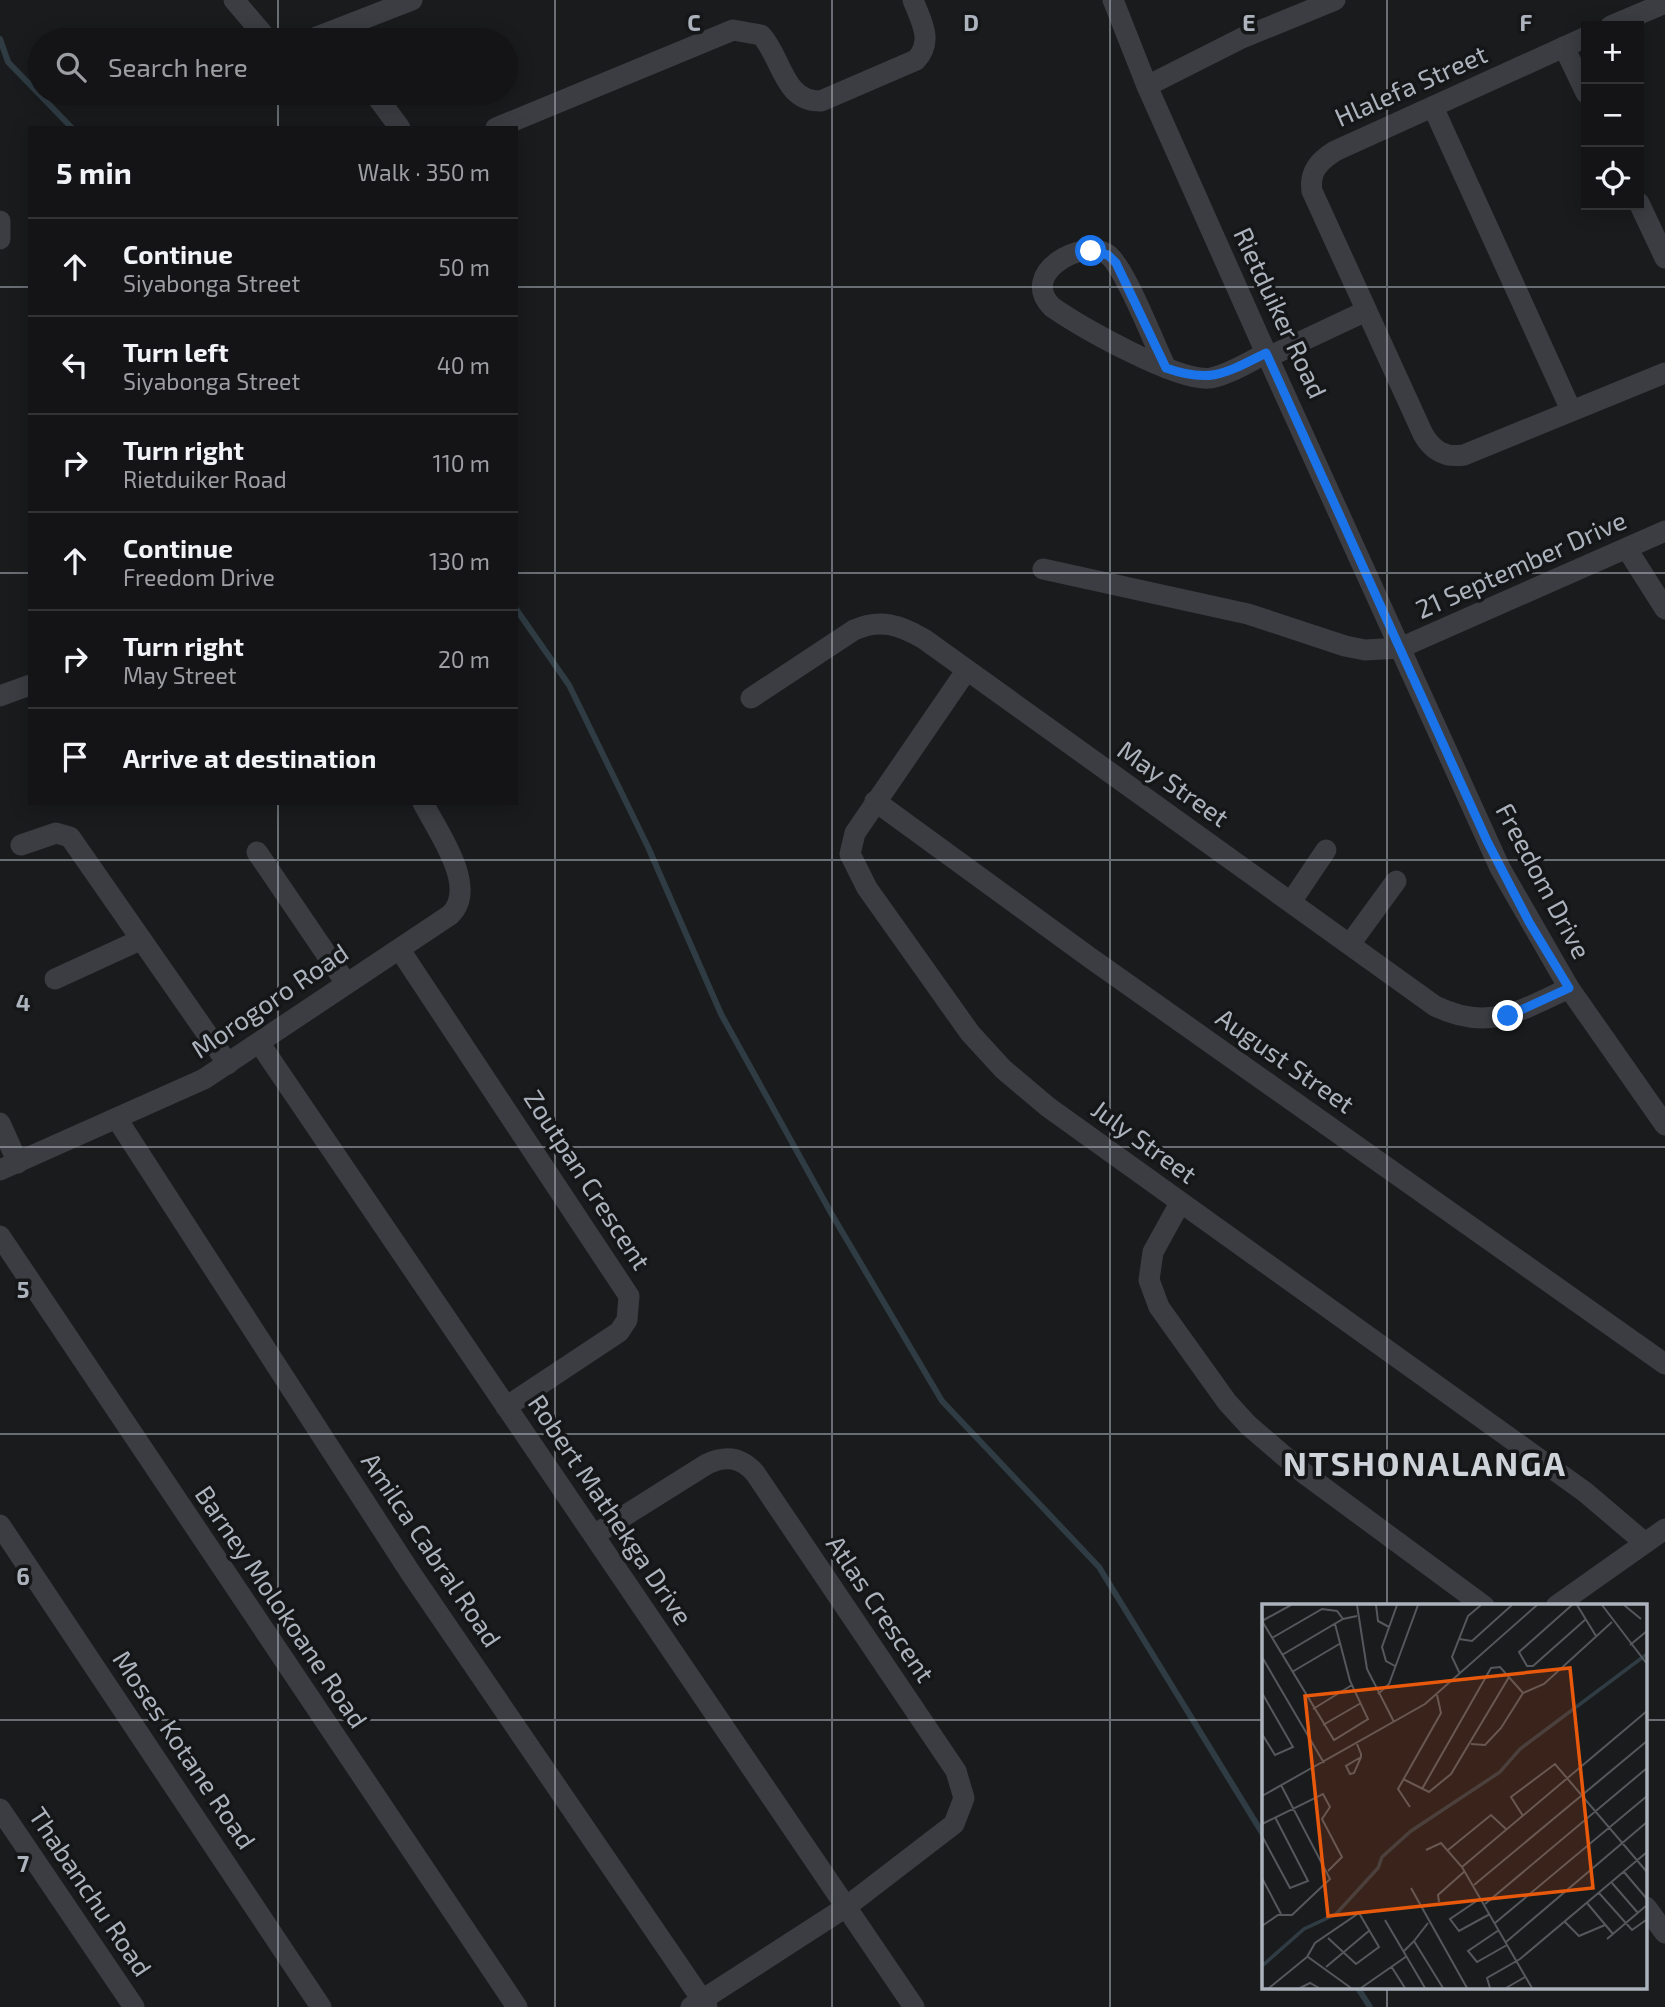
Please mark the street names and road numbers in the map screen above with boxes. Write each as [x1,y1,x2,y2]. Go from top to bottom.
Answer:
street label: Hlalefa Street [1330,37,1491,132]
street label: Rietduiker Road [1228,222,1334,403]
street label: 21 September Drive [1410,503,1630,624]
street label: May Street [1112,733,1235,832]
street label: Freedom Drive [1490,797,1598,963]
street label: Morogoro Road [185,936,353,1064]
street label: August Street [1211,1001,1361,1119]
street label: Zoutpan Crescent [519,1084,658,1275]
street label: July Street [1086,1092,1203,1189]
street label: Robert Mathekga Drive [523,1388,700,1630]
street label: Amilca Cabral Road [356,1446,509,1652]
street label: Barney Molokoane Road [190,1479,375,1733]
street label: Atlas Crescent [821,1529,942,1688]
street label: Moses Kotane Road [107,1644,263,1854]
street label: Thabanchu Road [23,1801,159,1981]

